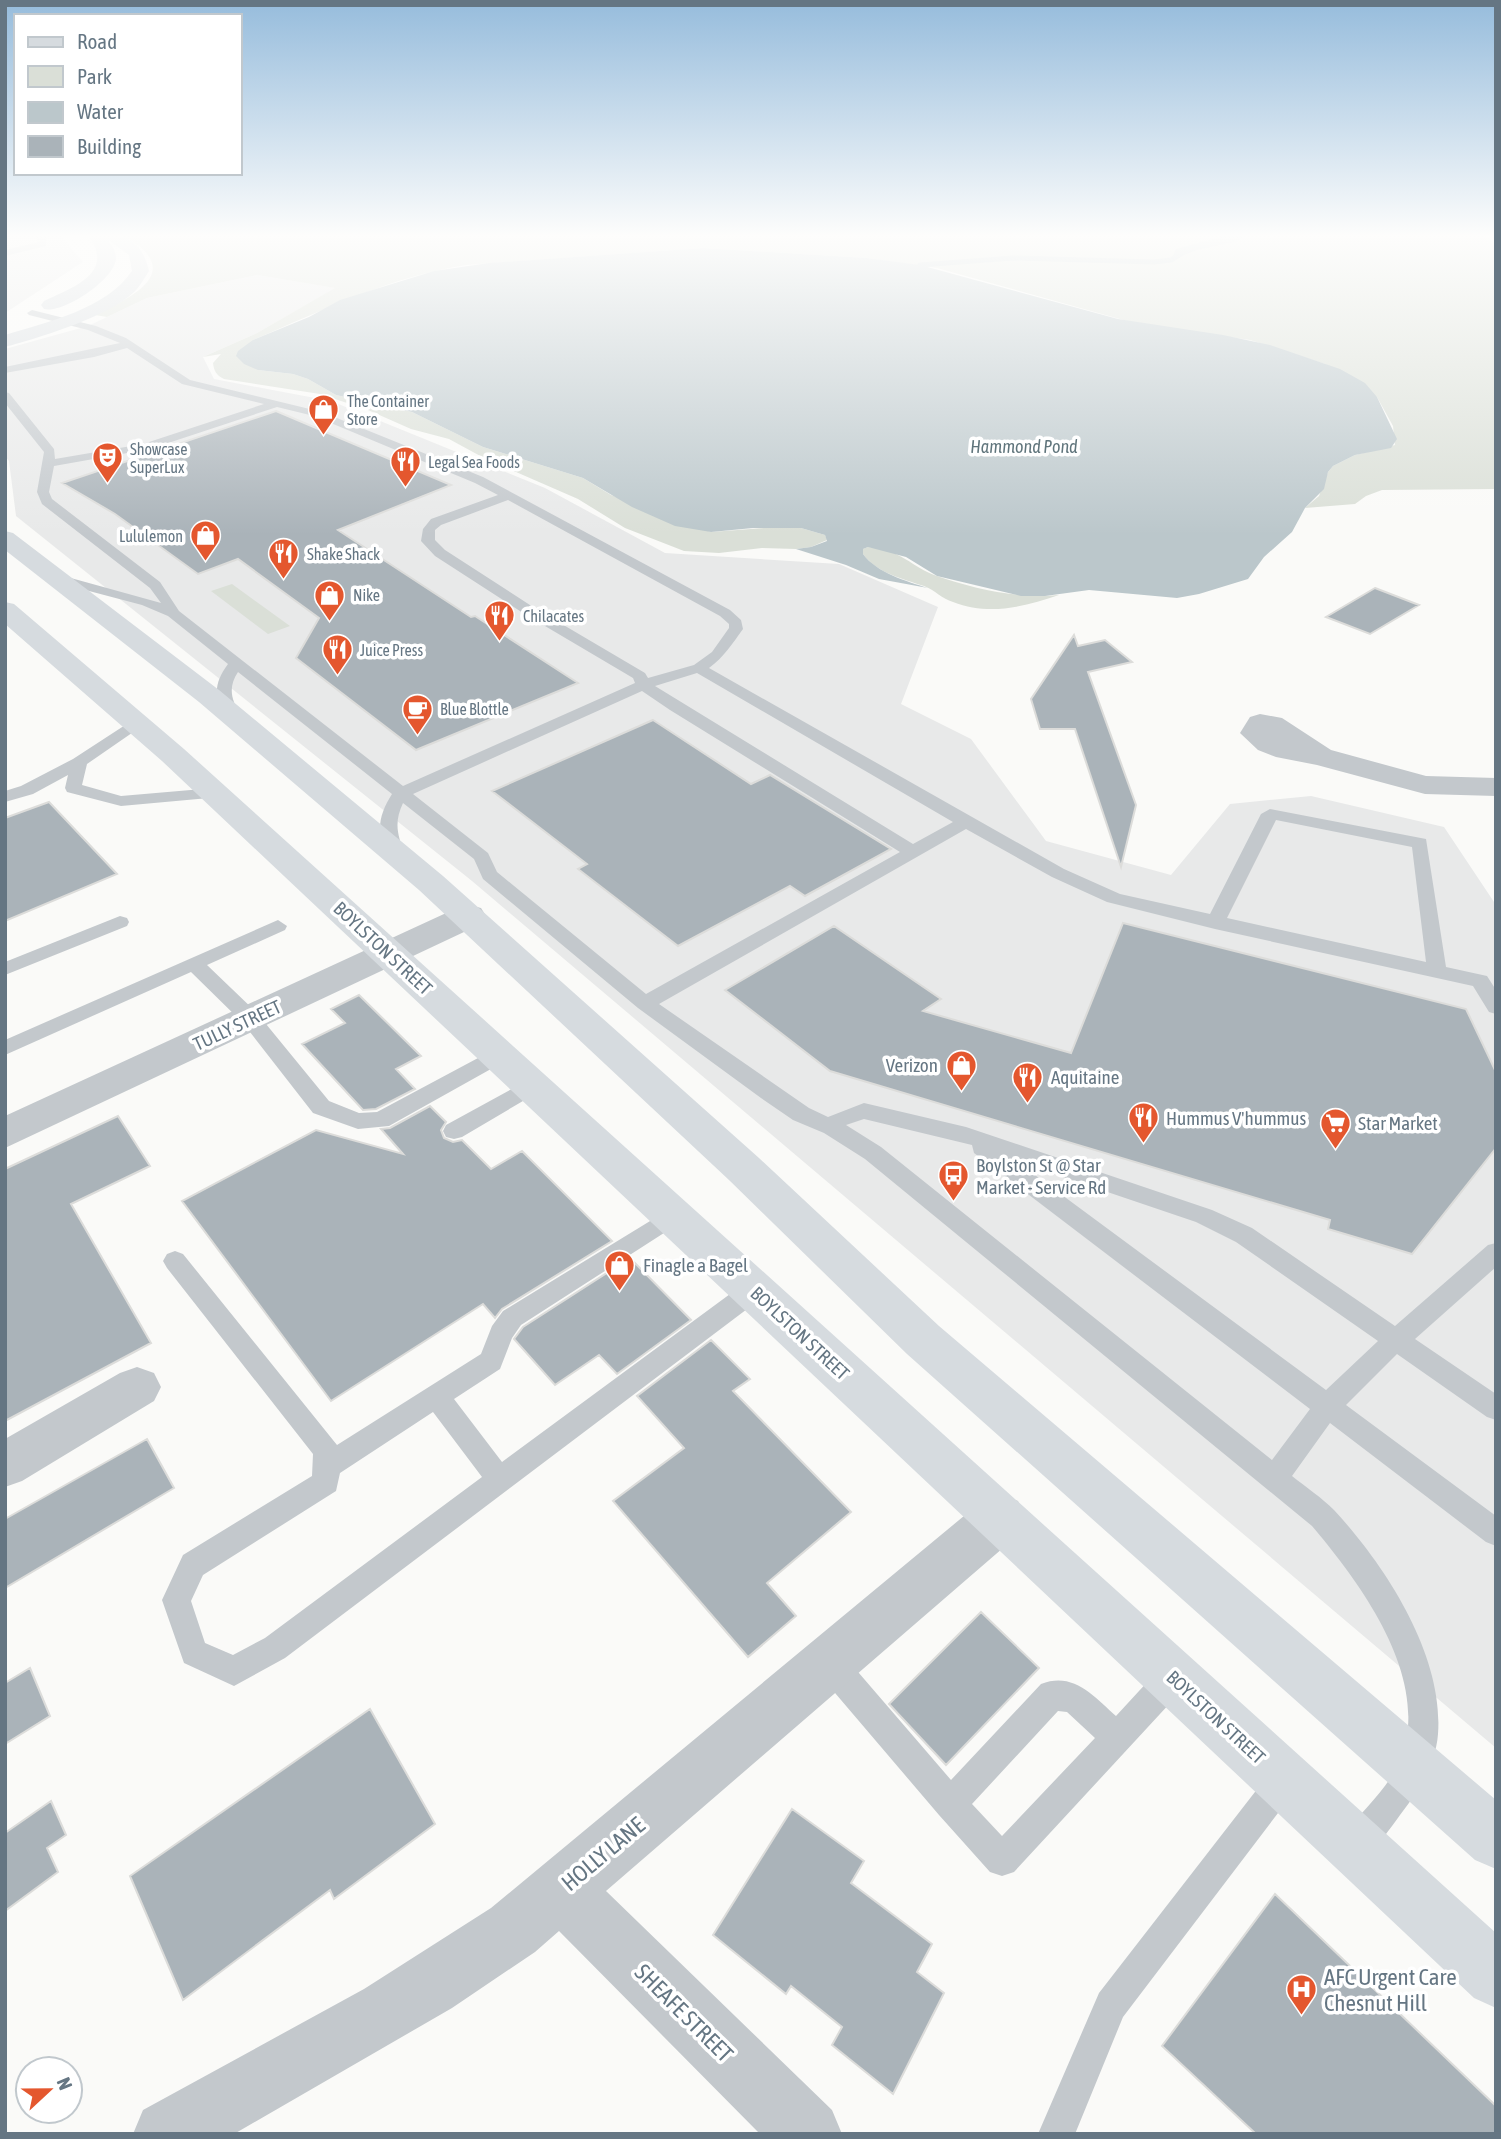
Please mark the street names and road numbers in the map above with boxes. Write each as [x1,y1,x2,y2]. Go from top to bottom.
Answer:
street label: BOYLSTON STREET [329,897,437,1000]
street label: TULLY STREET [190,995,285,1055]
street label: BOYLSTON STREET [746,1282,854,1385]
street label: BOYLSTON STREET [1162,1666,1270,1769]
street label: HOLLY LANE [556,1812,650,1896]
street label: SHEAFE STREET [630,1959,738,2067]

